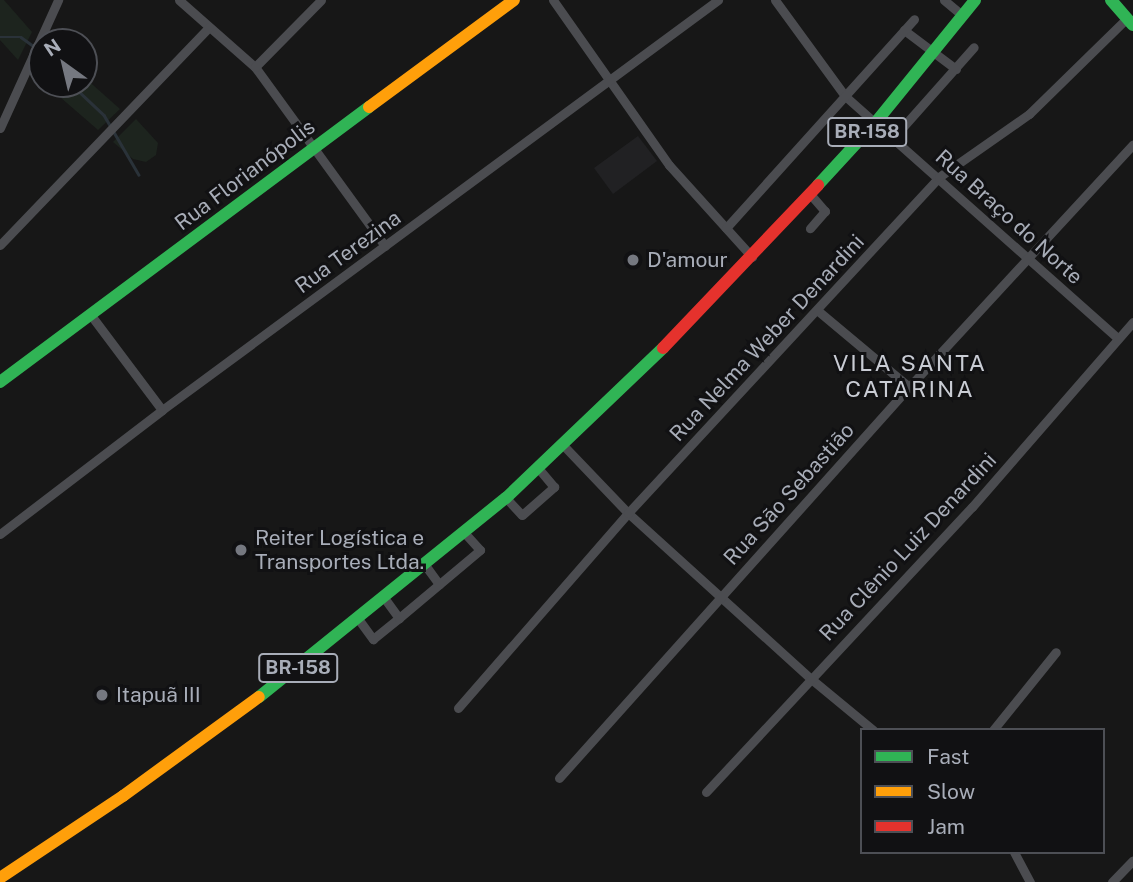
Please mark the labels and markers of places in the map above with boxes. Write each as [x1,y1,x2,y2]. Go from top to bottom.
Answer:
place label: D'amour [647,247,728,273]
marker: D'amour [625,252,641,268]
place label: Reiter Logística e Transportes Ltda. [255,525,424,575]
marker: Reiter Logística e Transportes Ltda. [233,542,249,558]
place label: Itapuã III [116,682,201,708]
marker: Itapuã III [94,687,110,703]

